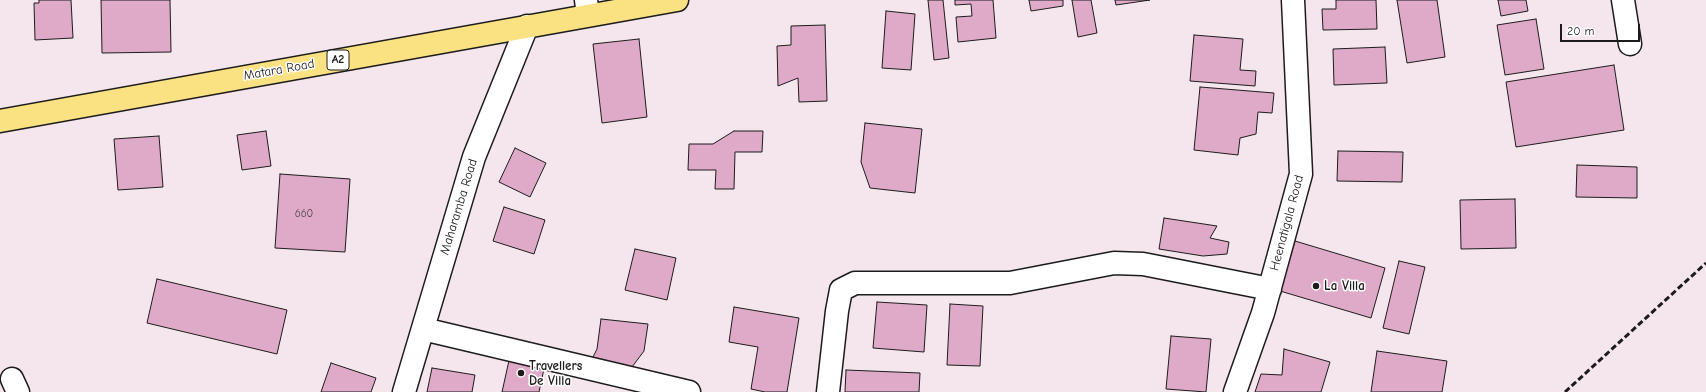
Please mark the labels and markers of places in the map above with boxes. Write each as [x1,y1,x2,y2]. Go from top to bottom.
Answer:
place label: La Villa [1324,278,1365,294]
marker: La Villa [1311,281,1321,291]
place label: Travellers De Villa [529,358,582,389]
marker: Travellers De Villa [516,368,526,378]

